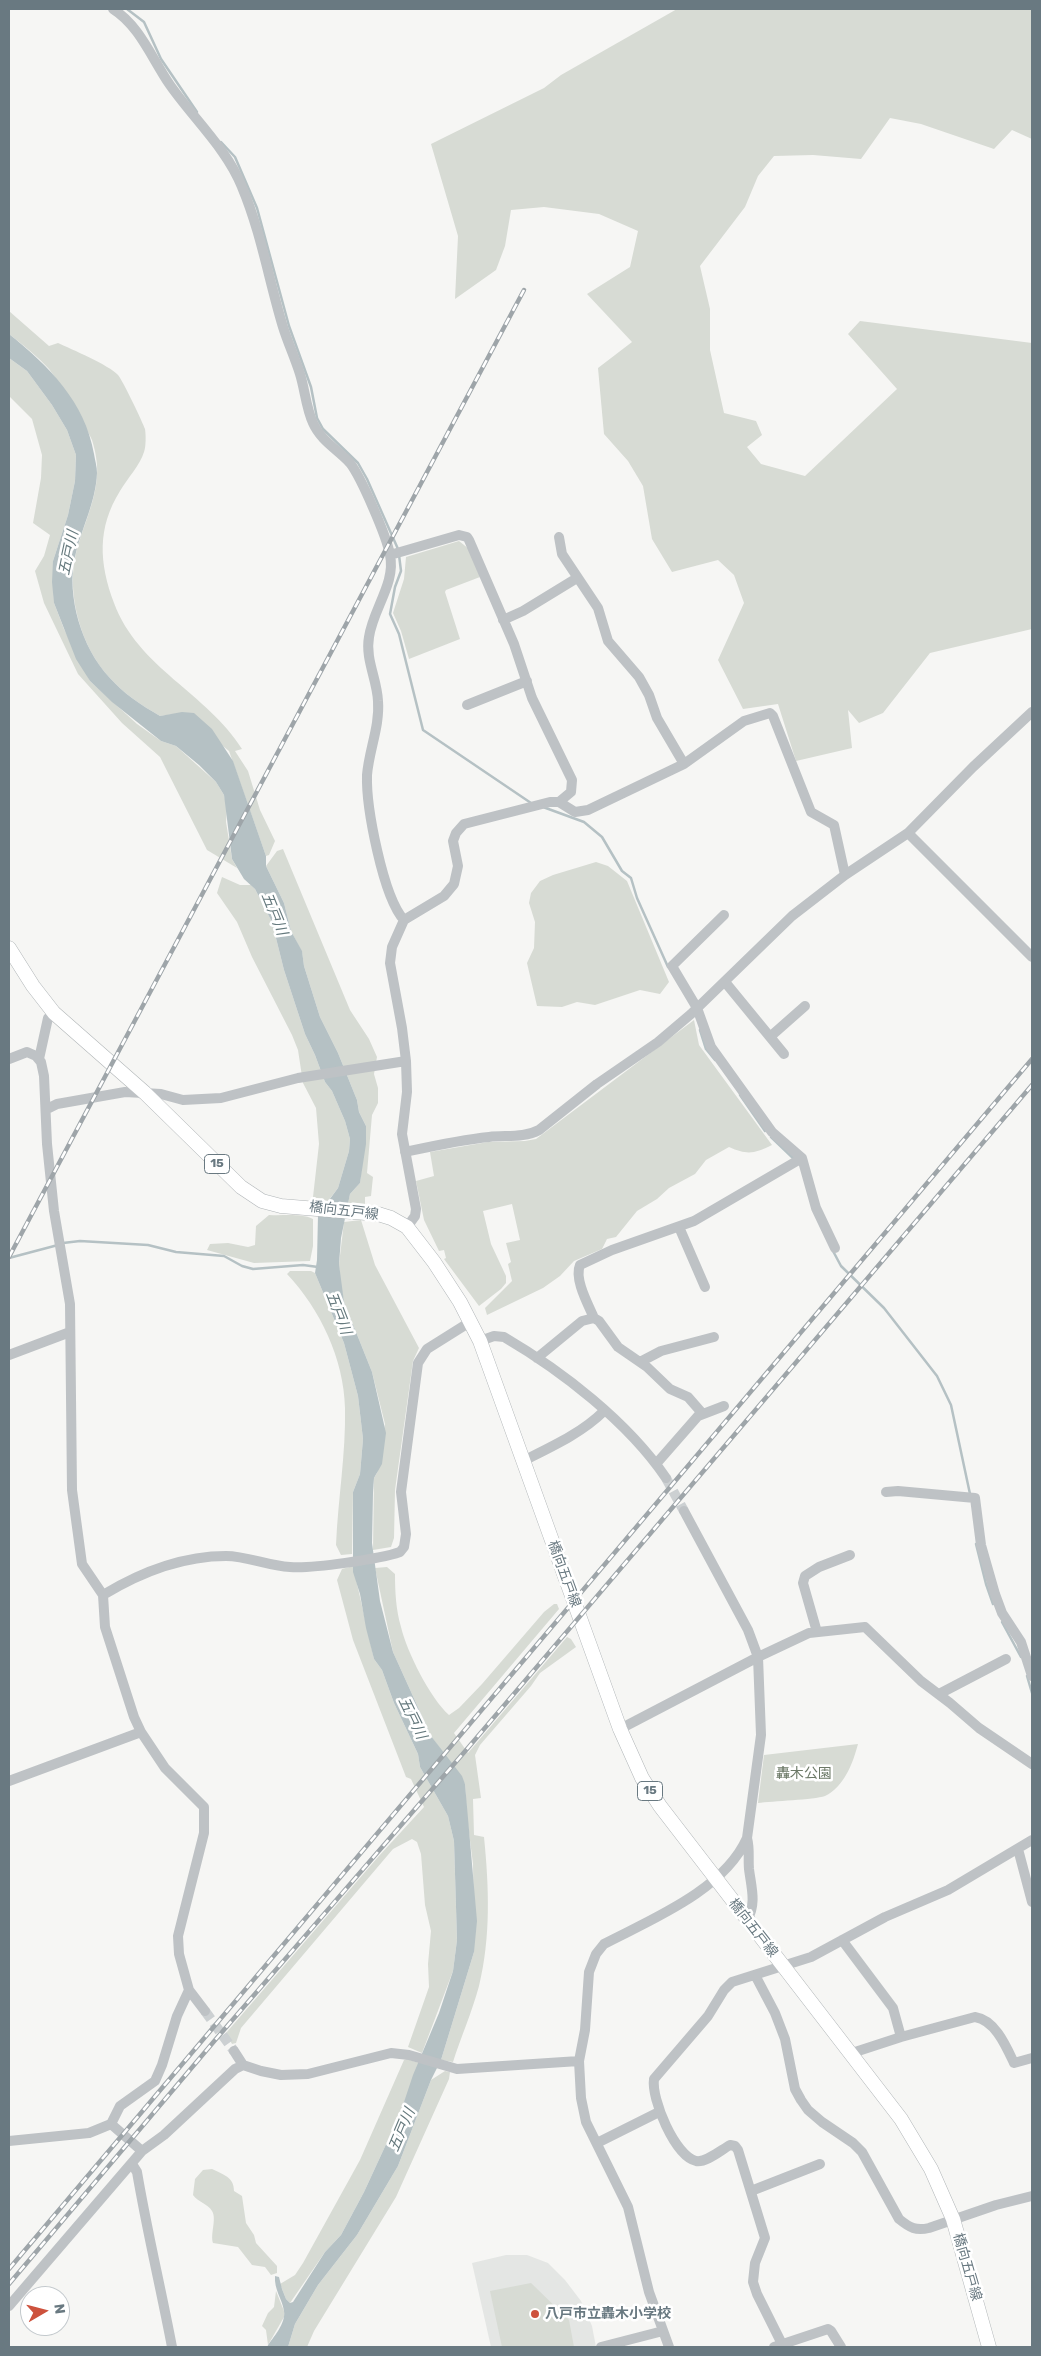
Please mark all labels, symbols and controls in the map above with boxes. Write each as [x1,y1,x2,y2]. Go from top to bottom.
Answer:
water label: 五戸川 [56,529,82,577]
water label: 五戸川 [257,890,291,938]
road number: 15 [204,1154,230,1174]
street label: 橋向五戸線 [308,1198,380,1224]
water label: 五戸川 [322,1289,354,1337]
street label: 橋向五戸線 [544,1538,584,1610]
water label: 五戸川 [394,1694,430,1742]
park label: 轟木公園 [776,1766,832,1782]
road number: 15 [638,1782,662,1800]
street label: 橋向五戸線 [725,1895,781,1961]
water label: 五戸川 [385,2106,419,2154]
street label: 橋向五戸線 [949,2231,985,2303]
north arrow [20,2286,70,2336]
text: N [50,2303,68,2315]
place label: 八戸市立轟木小学校 [545,2306,671,2322]
marker: 八戸市立轟木小学校 [529,2308,541,2320]

